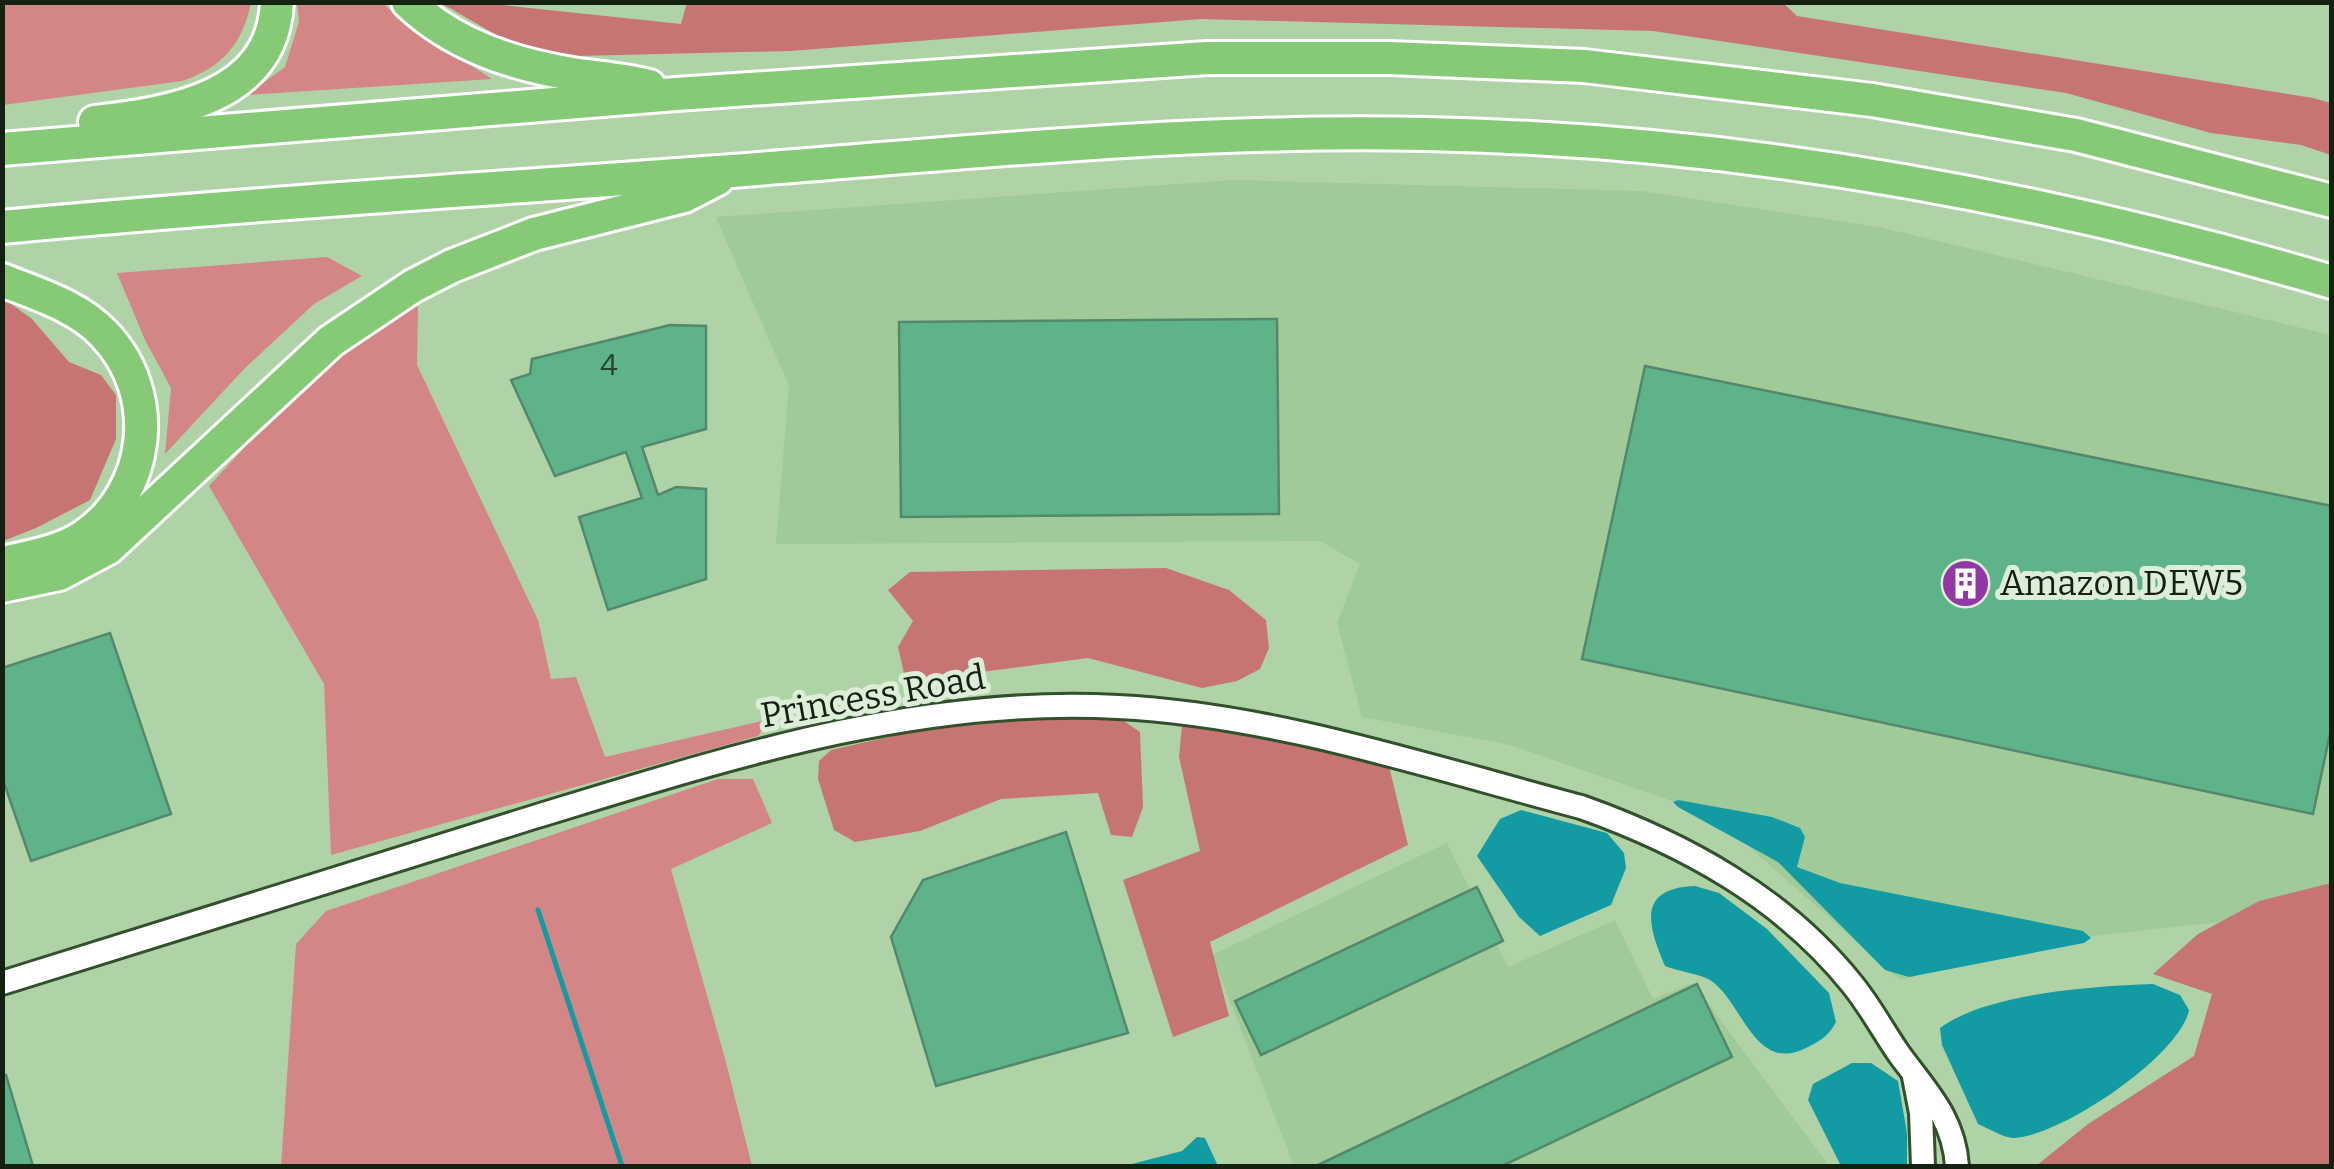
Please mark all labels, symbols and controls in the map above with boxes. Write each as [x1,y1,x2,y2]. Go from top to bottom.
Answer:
house number: 4 [600,347,618,383]
building icon: Amazon DEW5 [1939,557,1991,609]
place label: Amazon DEW5 [2000,562,2243,604]
street label: Princess Road [757,656,989,736]

